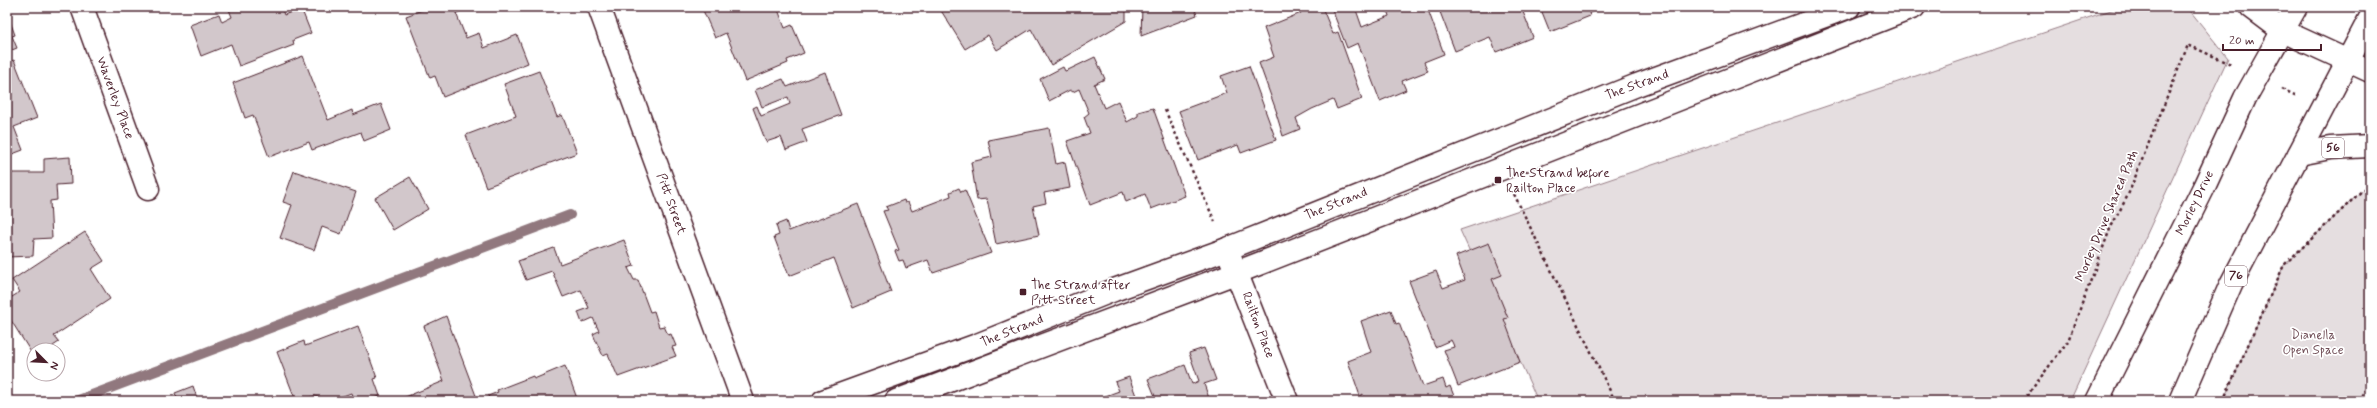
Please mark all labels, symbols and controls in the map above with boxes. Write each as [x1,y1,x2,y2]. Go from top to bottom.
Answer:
scale bar [2223,26,2321,52]
text: 20 m [2229,33,2255,49]
street label: Waverley Place [92,54,138,142]
street label: The Strand [1603,66,1671,104]
road number: 56 [2322,138,2344,158]
street label: Morley Drive Shared Path [2072,148,2142,284]
place label: The Strand before Railton Place [1506,165,1610,197]
street label: Morley Drive [2172,168,2218,238]
street label: Pitt Street [652,171,690,237]
marker: The Strand before Railton Place [1493,175,1503,185]
street label: The Strand [1302,184,1370,224]
road number: 76 [2225,266,2247,286]
place label: The Strand after Pitt Street [1031,277,1131,309]
marker: The Strand after Pitt Street [1018,287,1028,297]
street label: Railton Place [1238,289,1278,361]
street label: The Strand [978,311,1046,351]
park label: Dianella Open Space [2282,327,2344,359]
north arrow [26,342,66,382]
text: N [46,359,62,372]

